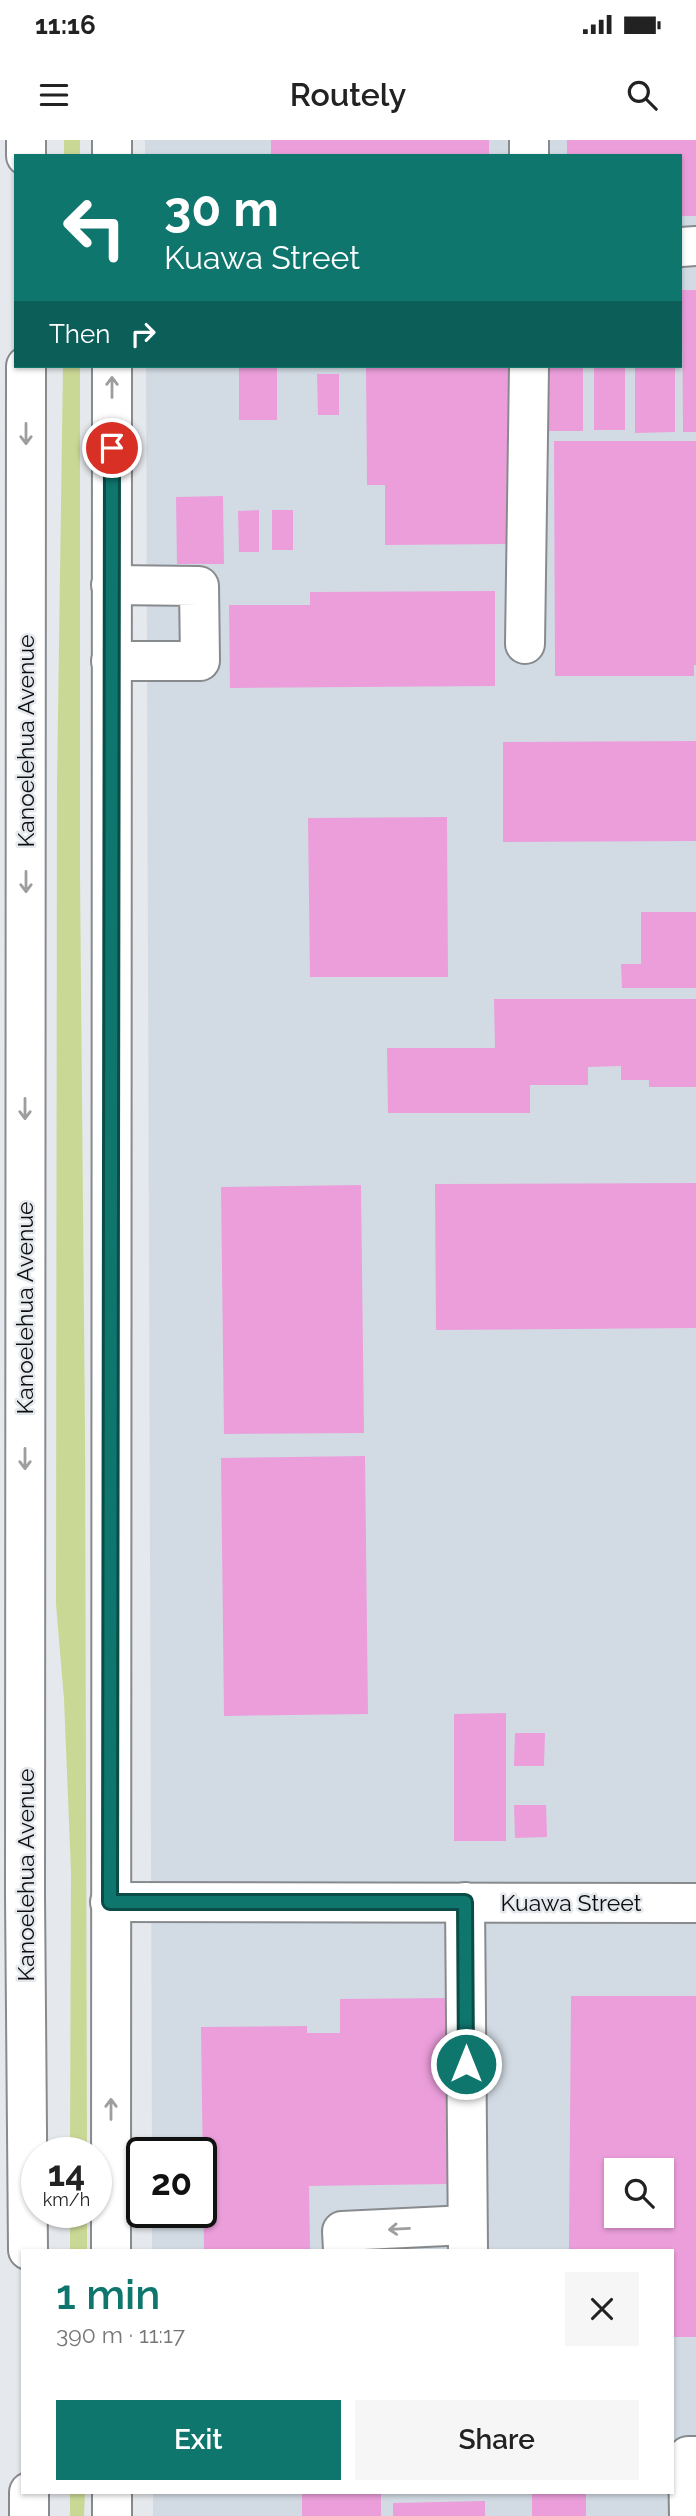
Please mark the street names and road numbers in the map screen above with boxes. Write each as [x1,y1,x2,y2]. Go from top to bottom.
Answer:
street label: Kanoelehua Avenue [12,634,39,848]
street label: Kanoelehua Avenue [11,1201,38,1415]
street label: Kanoelehua Avenue [12,1768,39,1982]
street label: Kuawa Street [501,1889,642,1916]

